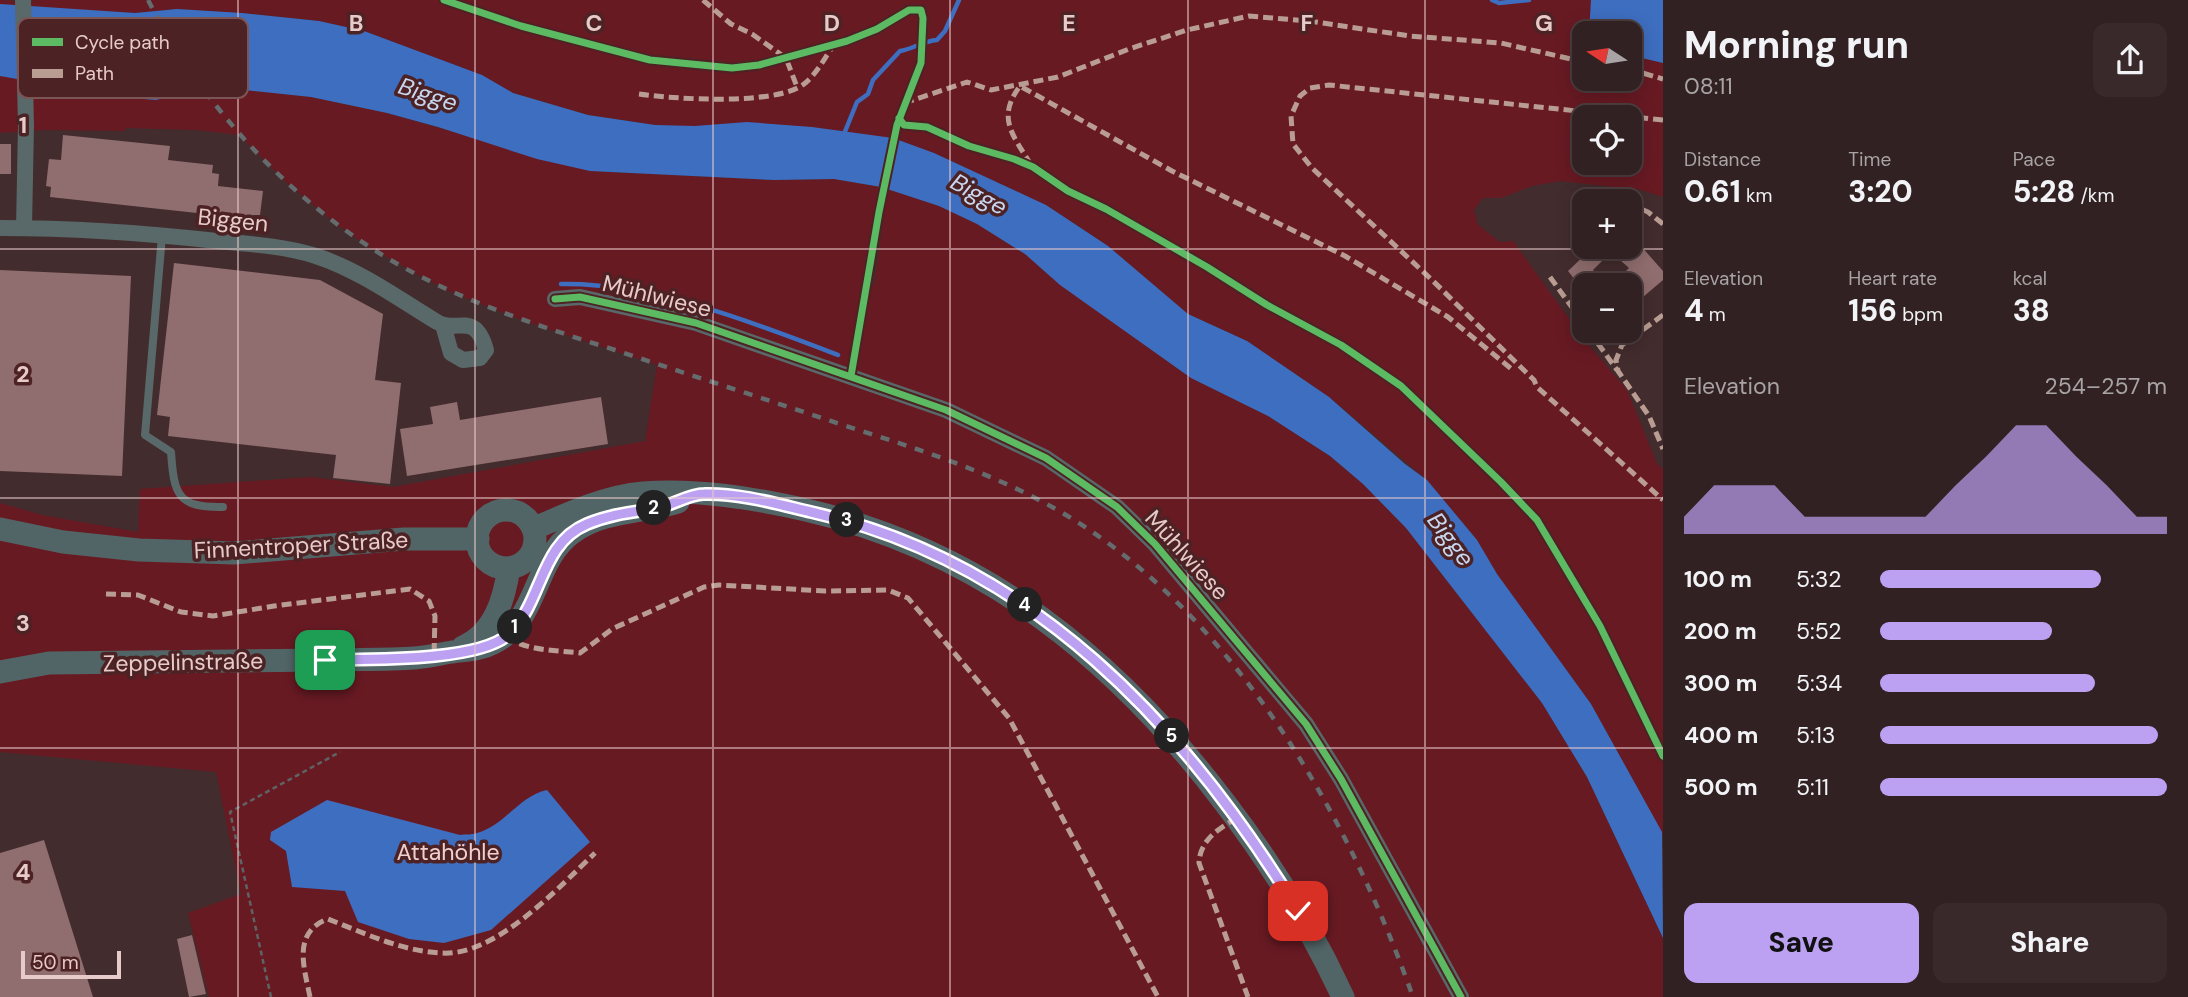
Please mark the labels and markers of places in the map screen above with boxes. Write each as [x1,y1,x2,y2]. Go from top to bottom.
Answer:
pin: 2 [636,490,672,526]
pin: 3 [830,503,864,538]
pin: 4 [1007,588,1042,622]
pin: 1 [498,610,532,644]
pin [295,630,355,690]
pin: 5 [1154,718,1190,754]
pin [1268,881,1328,941]

